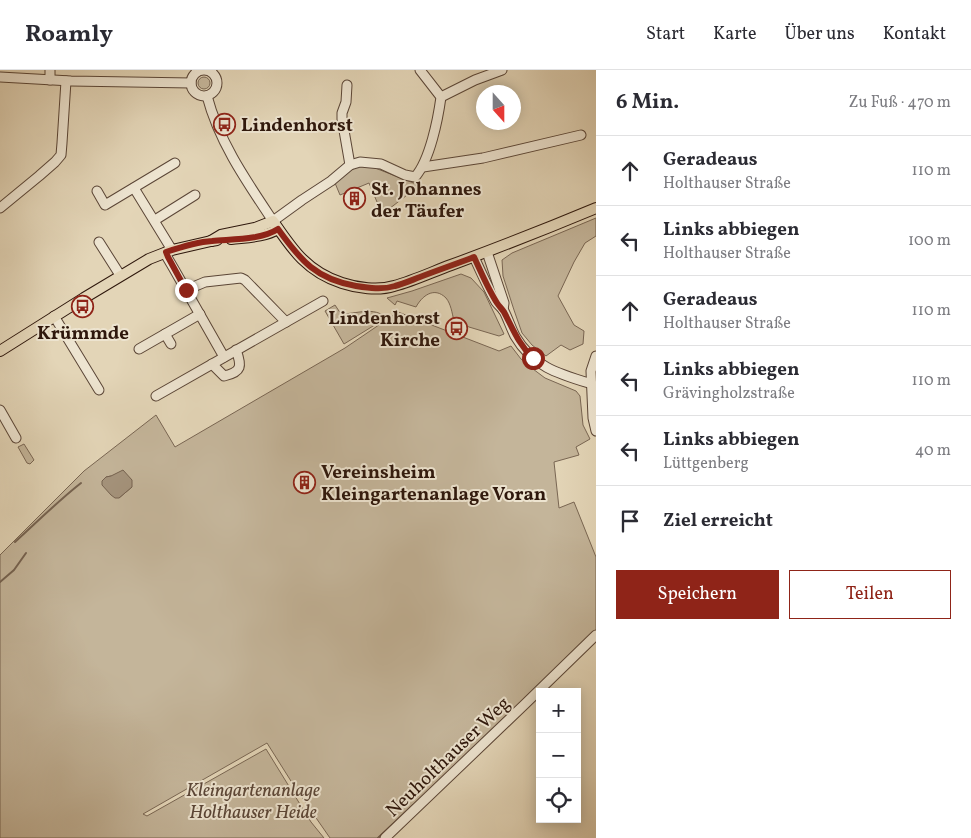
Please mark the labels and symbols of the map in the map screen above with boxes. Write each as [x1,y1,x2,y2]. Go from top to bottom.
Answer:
north arrow [476,85,521,130]
bus stop icon: Lindenhorst [213,112,237,136]
place label: Lindenhorst [241,113,353,139]
place label: St. Johannes der Täufer [371,177,482,225]
building icon: St. Johannes der Täufer [343,187,367,211]
route end [175,279,198,302]
bus stop icon: Krümmde [71,294,95,318]
place label: Lindenhorst Kirche [328,306,440,354]
bus stop icon: Lindenhorst Kirche [444,316,468,340]
place label: Krümmde [37,321,129,347]
route start [522,347,545,370]
place label: Vereinsheim Kleingartenanlage Voran [321,460,546,508]
building icon: Vereinsheim Kleingartenanlage Voran [293,470,317,494]
street label: Neuholthauser Weg [381,691,516,824]
park label: Kleingartenanlage Holthauser Heide [186,778,320,826]

